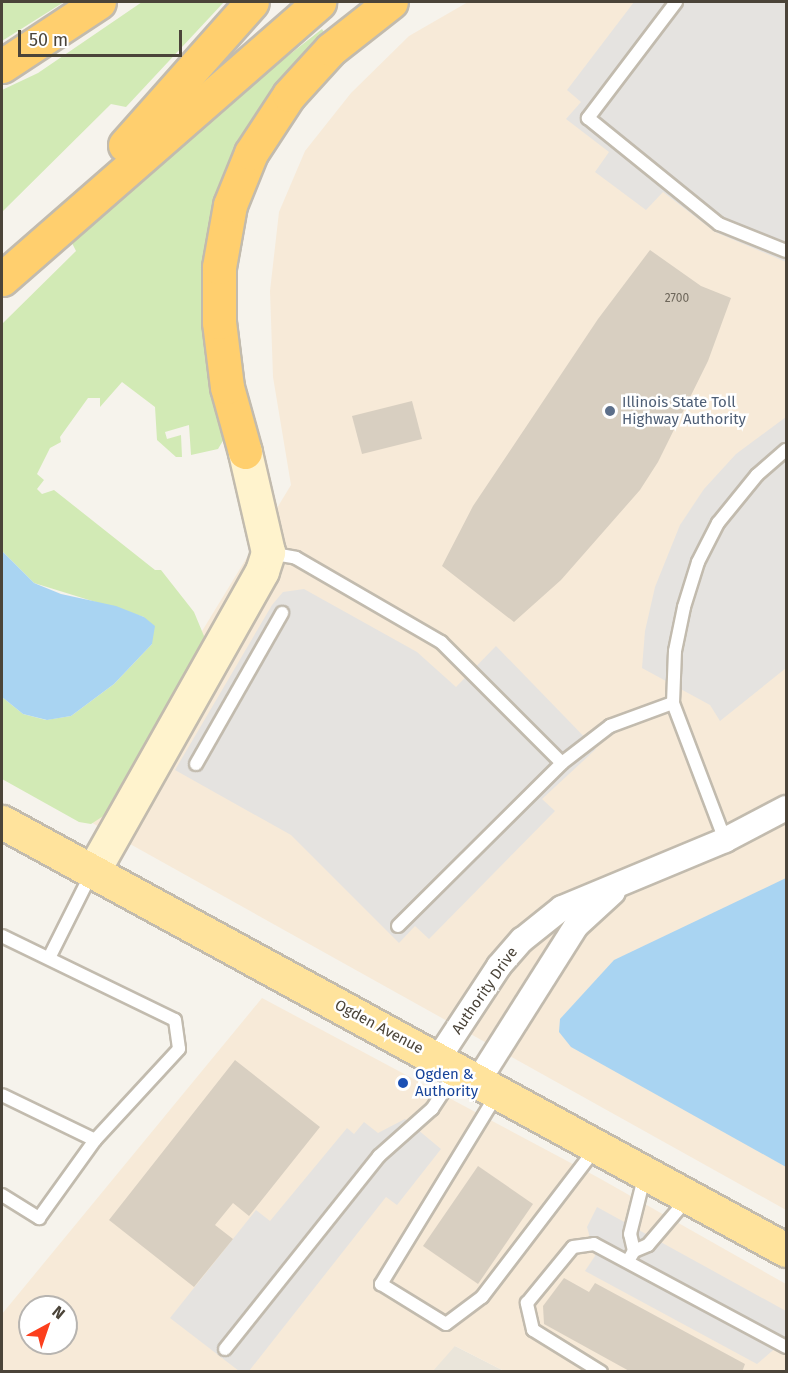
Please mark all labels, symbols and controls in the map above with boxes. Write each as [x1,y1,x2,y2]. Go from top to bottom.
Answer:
scale bar [21,18,184,56]
text: 50 m [29,29,68,51]
house number: 2700 [665,292,689,306]
place label: Illinois State Toll Highway Authority [622,393,746,428]
marker: Illinois State Toll Highway Authority [603,404,617,418]
street label: Authority Drive [448,944,522,1038]
street label: Ogden Avenue [332,996,426,1058]
place label: Ogden & Authority [415,1065,478,1100]
marker: Ogden & Authority [396,1076,410,1090]
north arrow [18,1295,78,1355]
text: N [48,1302,69,1323]

